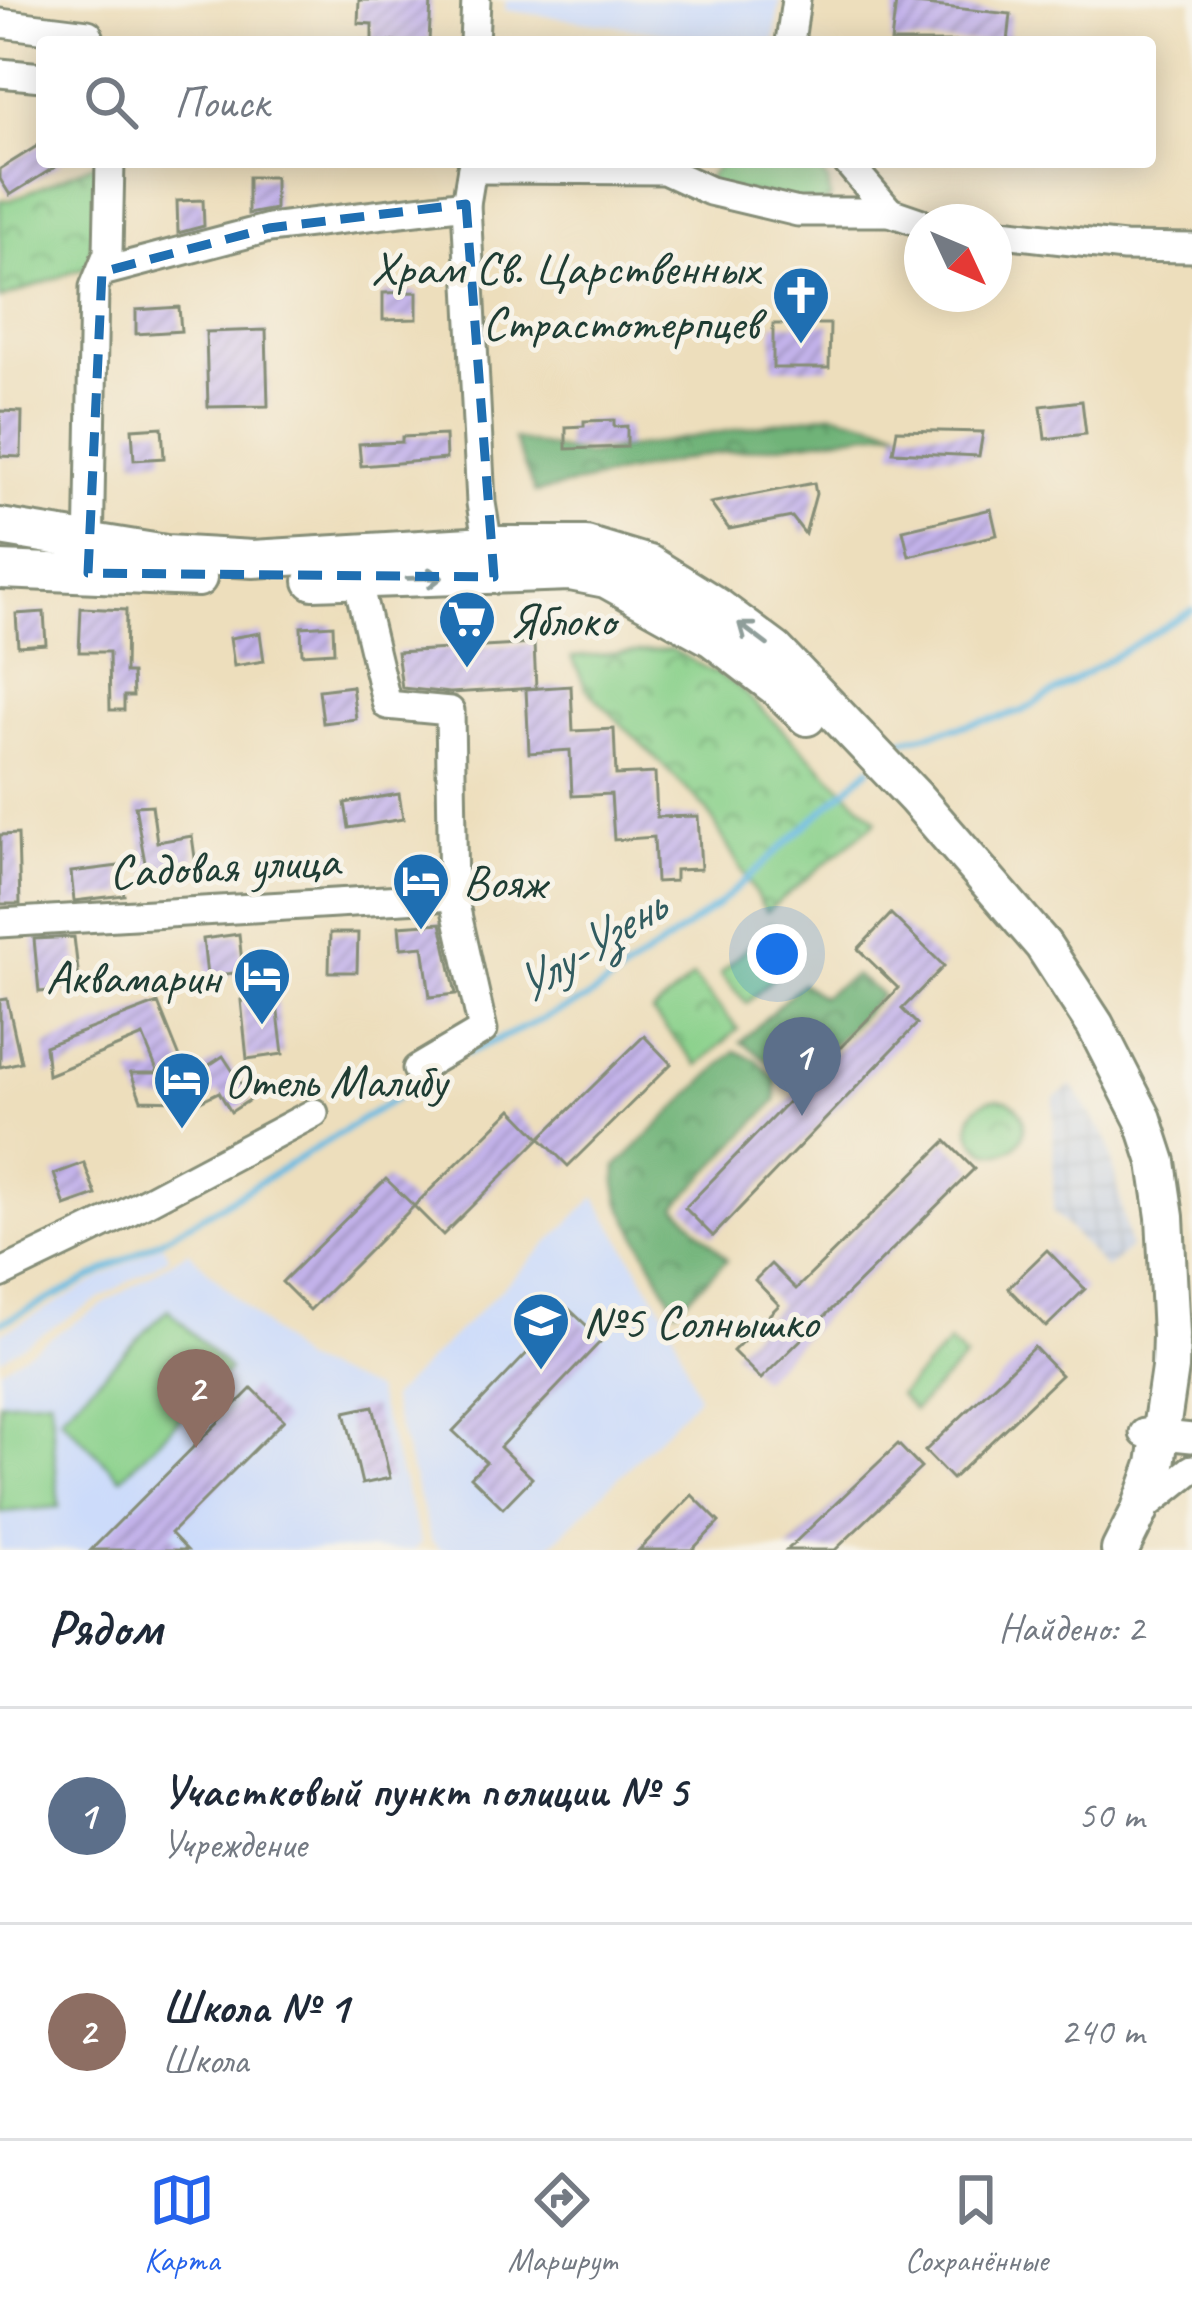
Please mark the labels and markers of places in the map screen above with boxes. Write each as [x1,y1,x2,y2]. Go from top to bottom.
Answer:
place label: Храм Св. Царственных Страстотерпцев [371,238,768,353]
church icon: Храм Св. Царственных Страстотерпцев [770,264,832,346]
supermarket icon: Яблоко [436,588,498,670]
place label: Яблоко [509,590,620,650]
hotel icon: Вояж [390,850,452,932]
place label: Вояж [463,852,550,912]
hotel icon: Аквамарин [231,945,293,1027]
place label: Аквамарин [46,947,223,1007]
pin: 1 [763,1017,841,1116]
hotel icon: Отель Малибу [151,1049,213,1131]
place label: Отель Малибу [224,1051,450,1111]
school or university icon: №5 Солнышко [510,1290,572,1372]
place label: №5 Солнышко [583,1292,821,1352]
pin: 2 [157,1349,235,1448]

